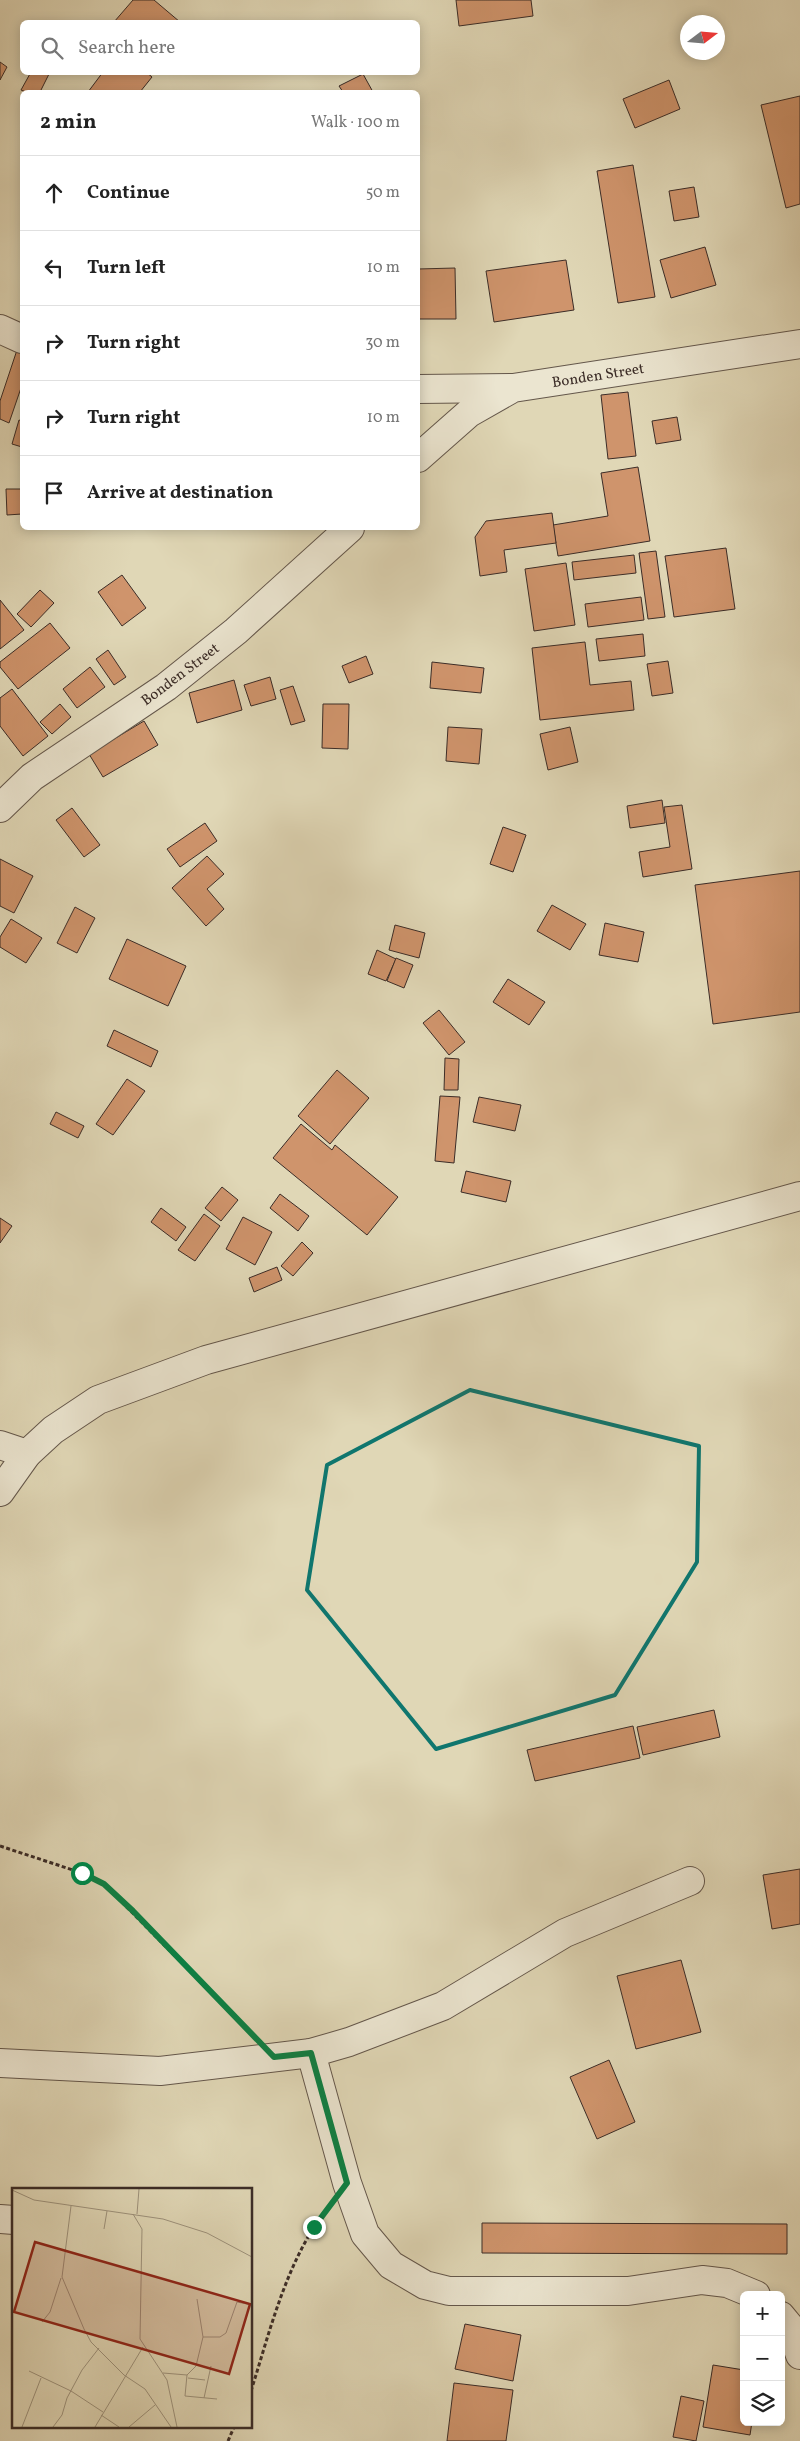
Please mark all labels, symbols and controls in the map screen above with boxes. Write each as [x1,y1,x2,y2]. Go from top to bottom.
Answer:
north arrow [680,15,725,60]
search box [20,20,420,75]
icon: search [38,34,66,62]
text: Search here [78,35,175,61]
text: 2 min [40,108,97,137]
text: Walk · 100 m [311,112,400,134]
icon: ahead [40,179,68,207]
text: Continue [87,180,170,206]
text: 50 m [366,182,400,204]
icon: left [40,254,68,282]
text: Turn left [87,255,166,281]
text: 10 m [367,257,400,279]
icon: right [40,329,68,357]
text: Turn right [87,330,180,356]
text: 30 m [365,332,400,354]
street label: Bonden Street [551,359,646,394]
icon: right [40,404,68,432]
text: Turn right [87,405,180,431]
text: 10 m [367,407,400,429]
icon: arrive [40,479,68,507]
text: Arrive at destination [87,480,273,506]
street label: Bonden Street [137,639,224,712]
route start [71,1862,94,1885]
inset map [12,2188,252,2428]
route end [303,2216,326,2239]
map controls [740,2291,785,2426]
button: + [740,2291,785,2336]
button: − [740,2336,785,2381]
button: layers [740,2381,785,2426]

